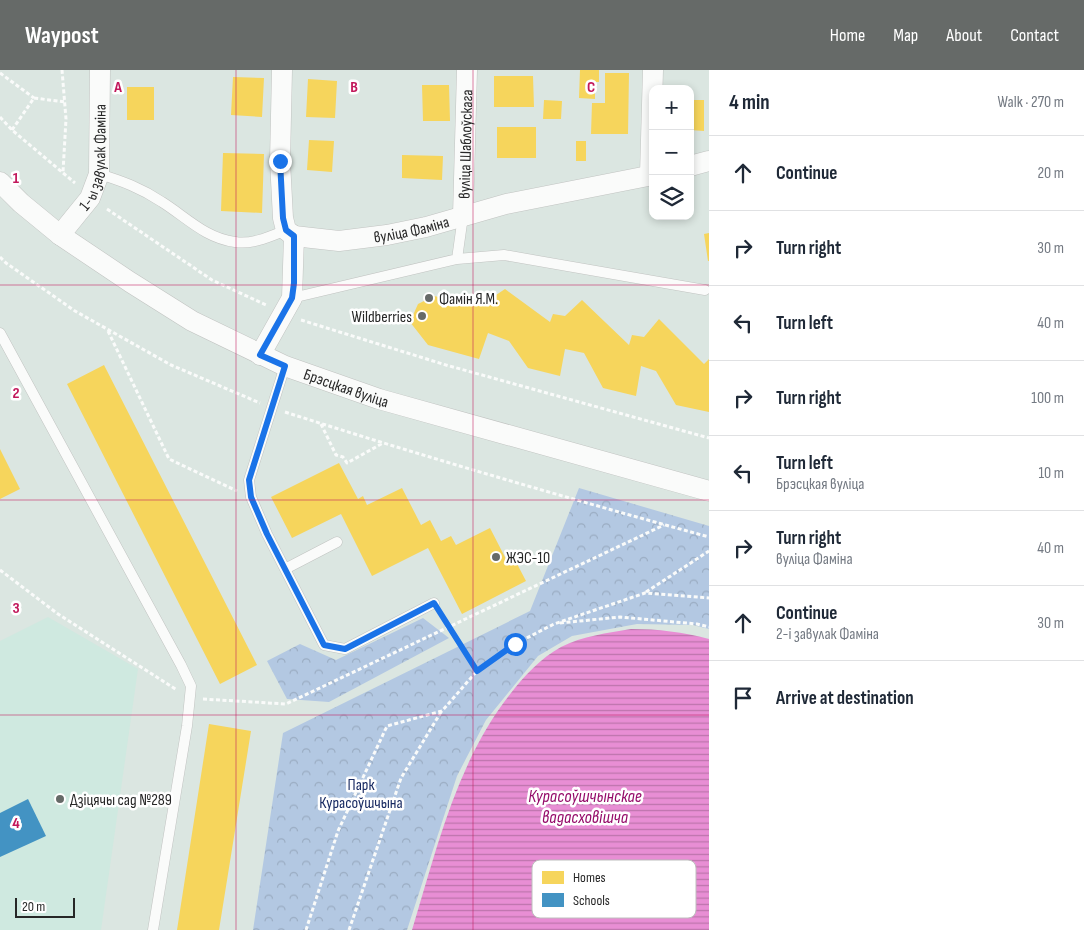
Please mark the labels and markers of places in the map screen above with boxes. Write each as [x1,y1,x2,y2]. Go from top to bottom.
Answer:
place label: Фамін Я.М. [439,290,498,309]
marker: Фамін Я.М. [423,292,435,304]
place label: Wildberries [352,308,412,327]
marker: Wildberries [416,310,428,322]
place label: ЖЭС-10 [506,549,550,568]
marker: ЖЭС-10 [490,551,502,563]
place label: Дзіцячы сад №289 [70,791,172,810]
marker: Дзіцячы сад №289 [54,793,66,805]

